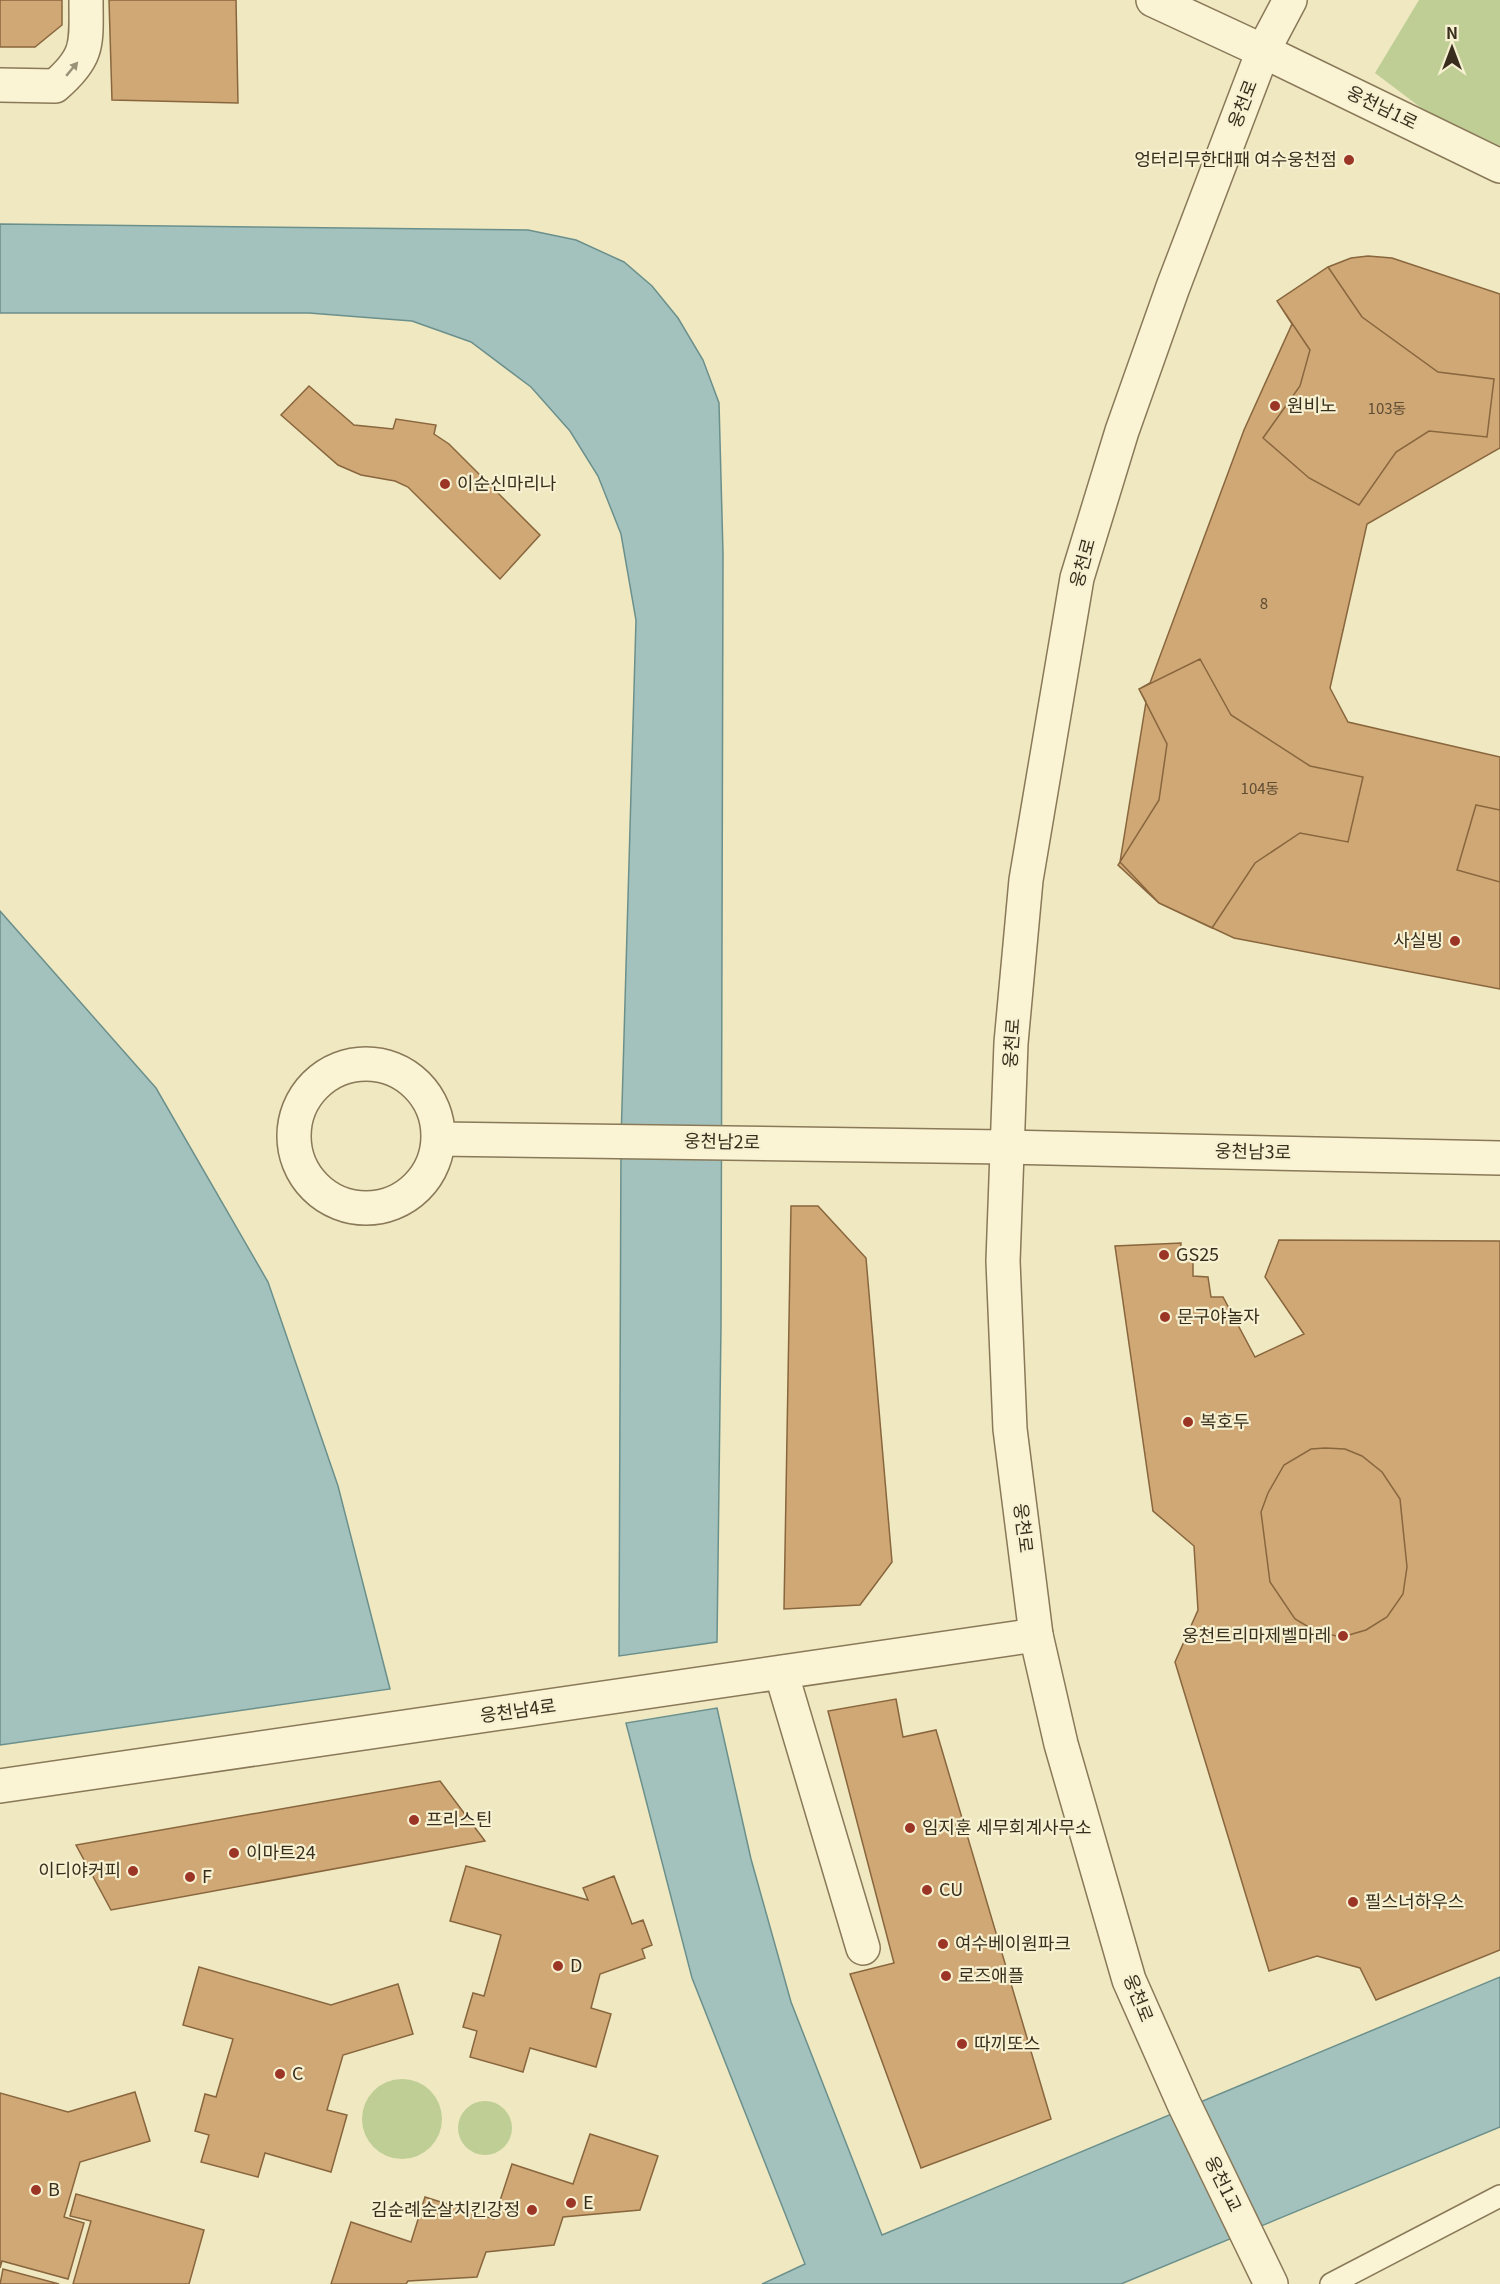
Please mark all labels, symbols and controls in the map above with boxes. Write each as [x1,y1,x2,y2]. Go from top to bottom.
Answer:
north arrow [1422,18,1482,78]
text: N [1446,20,1458,44]
one-way arrow [66,61,79,77]
street label: 웅천로 [1220,75,1262,131]
street label: 웅천남1로 [1343,78,1423,135]
place label: 엉터리무한대패 여수웅천점 [1134,145,1337,171]
marker: 엉터리무한대패 여수웅천점 [1342,153,1356,167]
place label: 원비노 [1287,391,1337,417]
house number: 103동 [1368,397,1406,418]
marker: 원비노 [1268,399,1282,413]
place label: 이순신마리나 [457,469,556,495]
marker: 이순신마리나 [438,477,452,491]
street label: 웅천로 [1062,535,1100,590]
house number: 8 [1260,592,1268,613]
house number: 104동 [1241,777,1279,798]
place label: 사실빙 [1393,926,1443,952]
marker: 사실빙 [1448,934,1462,948]
street label: 웅천로 [995,1017,1025,1069]
street label: 웅천남2로 [684,1126,760,1154]
street label: 웅천남3로 [1215,1136,1291,1164]
place label: GS25 [1176,1240,1219,1266]
marker: GS25 [1157,1248,1171,1262]
place label: 문구야놀자 [1177,1302,1260,1328]
marker: 문구야놀자 [1158,1310,1172,1324]
place label: 복호두 [1200,1407,1250,1433]
marker: 복호두 [1181,1415,1195,1429]
street label: 웅천로 [1009,1502,1041,1554]
place label: 웅천트리마제벨마레 [1182,1621,1331,1647]
marker: 웅천트리마제벨마레 [1336,1629,1350,1643]
street label: 웅천남4로 [478,1691,557,1727]
place label: 프리스틴 [426,1805,492,1831]
marker: 프리스틴 [407,1813,421,1827]
place label: 임지훈 세무회계사무소 [922,1813,1092,1839]
marker: 임지훈 세무회계사무소 [903,1821,917,1835]
place label: 이마트24 [246,1838,316,1864]
marker: 이마트24 [227,1846,241,1860]
place label: 이디야커피 [38,1856,121,1882]
place label: F [202,1862,212,1888]
marker: 이디야커피 [126,1864,140,1878]
marker: F [183,1870,197,1884]
place label: CU [939,1875,963,1901]
marker: CU [920,1883,934,1897]
place label: 필스너하우스 [1365,1887,1464,1913]
marker: 필스너하우스 [1346,1895,1360,1909]
place label: 여수베이원파크 [955,1929,1071,1955]
marker: 여수베이원파크 [936,1937,950,1951]
place label: D [570,1951,582,1977]
marker: D [551,1959,565,1973]
place label: 로즈애플 [958,1961,1024,1987]
marker: 로즈애플 [939,1969,953,1983]
street label: 웅천로 [1118,1969,1161,2025]
place label: 따끼또스 [974,2029,1040,2055]
marker: 따끼또스 [955,2037,969,2051]
place label: C [292,2059,303,2085]
marker: C [273,2067,287,2081]
street label: 웅천1교 [1200,2151,1250,2216]
place label: B [48,2175,60,2201]
marker: B [29,2183,43,2197]
place label: E [583,2188,594,2214]
place label: 김순례순살치킨강정 [371,2195,520,2221]
marker: E [564,2196,578,2210]
marker: 김순례순살치킨강정 [525,2203,539,2217]

